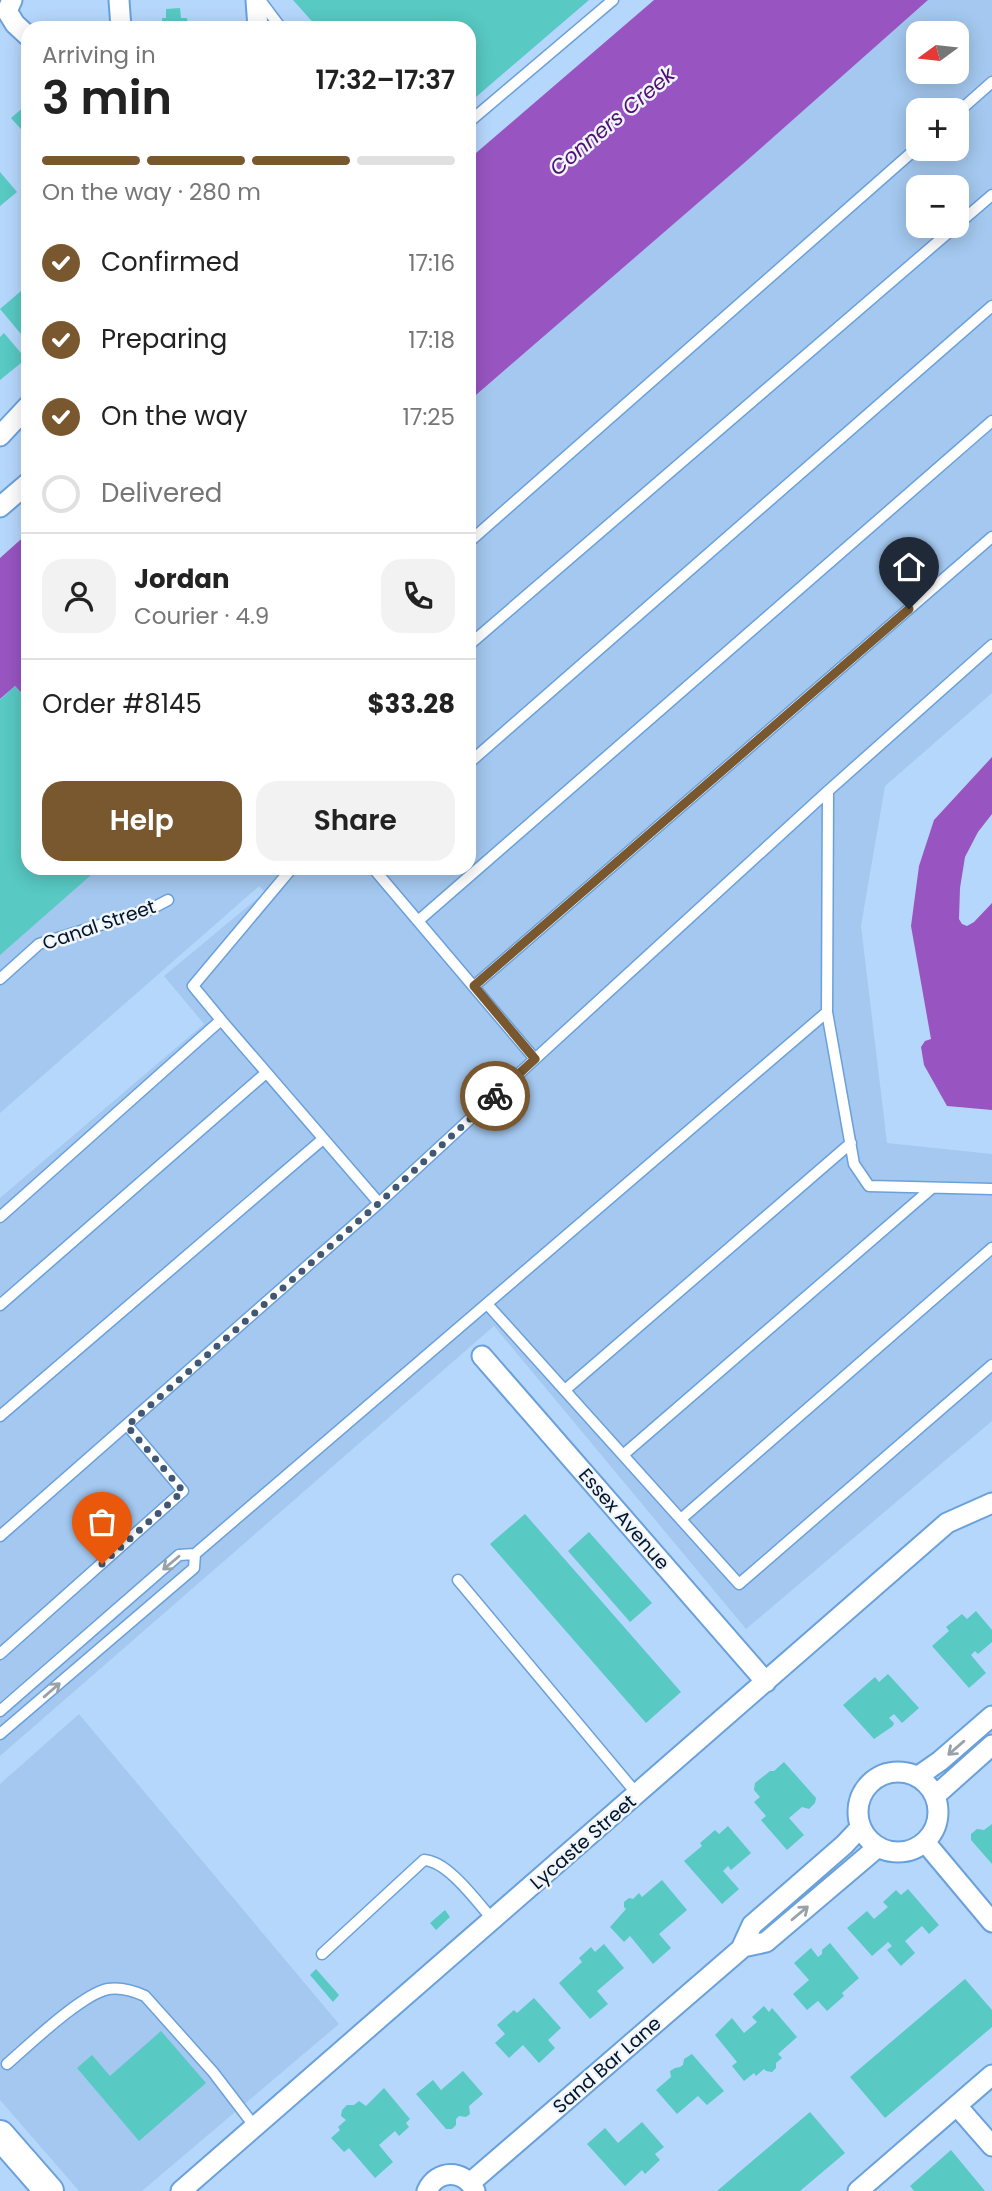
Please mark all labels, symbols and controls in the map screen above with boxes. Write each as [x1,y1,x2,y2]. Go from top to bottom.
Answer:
north arrow [906,21,970,84]
map controls [906,21,969,238]
text: Arriving in [42,39,156,71]
water label: Conners Creek [543,59,682,182]
text: 17:32–17:37 [315,62,455,98]
text: 3 min [42,66,172,130]
button: + [906,98,969,161]
button: − [906,175,969,238]
text: On the way · 280 m [42,176,261,208]
icon: check [42,244,80,282]
text: Confirmed [101,244,239,280]
text: 17:16 [408,247,455,279]
icon: check [42,321,80,359]
text: Preparing [101,321,227,357]
text: 17:18 [408,324,455,356]
icon: check [42,398,80,436]
text: On the way [101,398,248,434]
text: 17:25 [403,401,455,433]
text: Delivered [101,475,222,511]
pin [879,537,939,609]
icon: home [890,548,928,586]
button: person [42,559,116,633]
button: phone [381,559,455,633]
text: Jordan [134,561,230,597]
text: Courier · 4.9 [134,600,269,632]
text: Order #8145 [42,686,202,722]
text: $33.28 [367,686,455,722]
button: Help [42,781,242,861]
button: Share [256,781,455,861]
street label: Canal Street [39,893,159,957]
courier [460,1061,530,1131]
icon: bike [476,1077,514,1115]
street label: Essex Avenue [572,1462,676,1576]
pin [72,1492,132,1564]
icon: bag [83,1503,121,1541]
one-way arrow [162,1555,180,1571]
one-way arrow [42,1682,60,1698]
one-way arrow [947,1740,965,1756]
street label: Lycaste Street [524,1788,642,1896]
one-way arrow [790,1905,808,1921]
street label: Sand Bar Lane [547,2010,667,2120]

